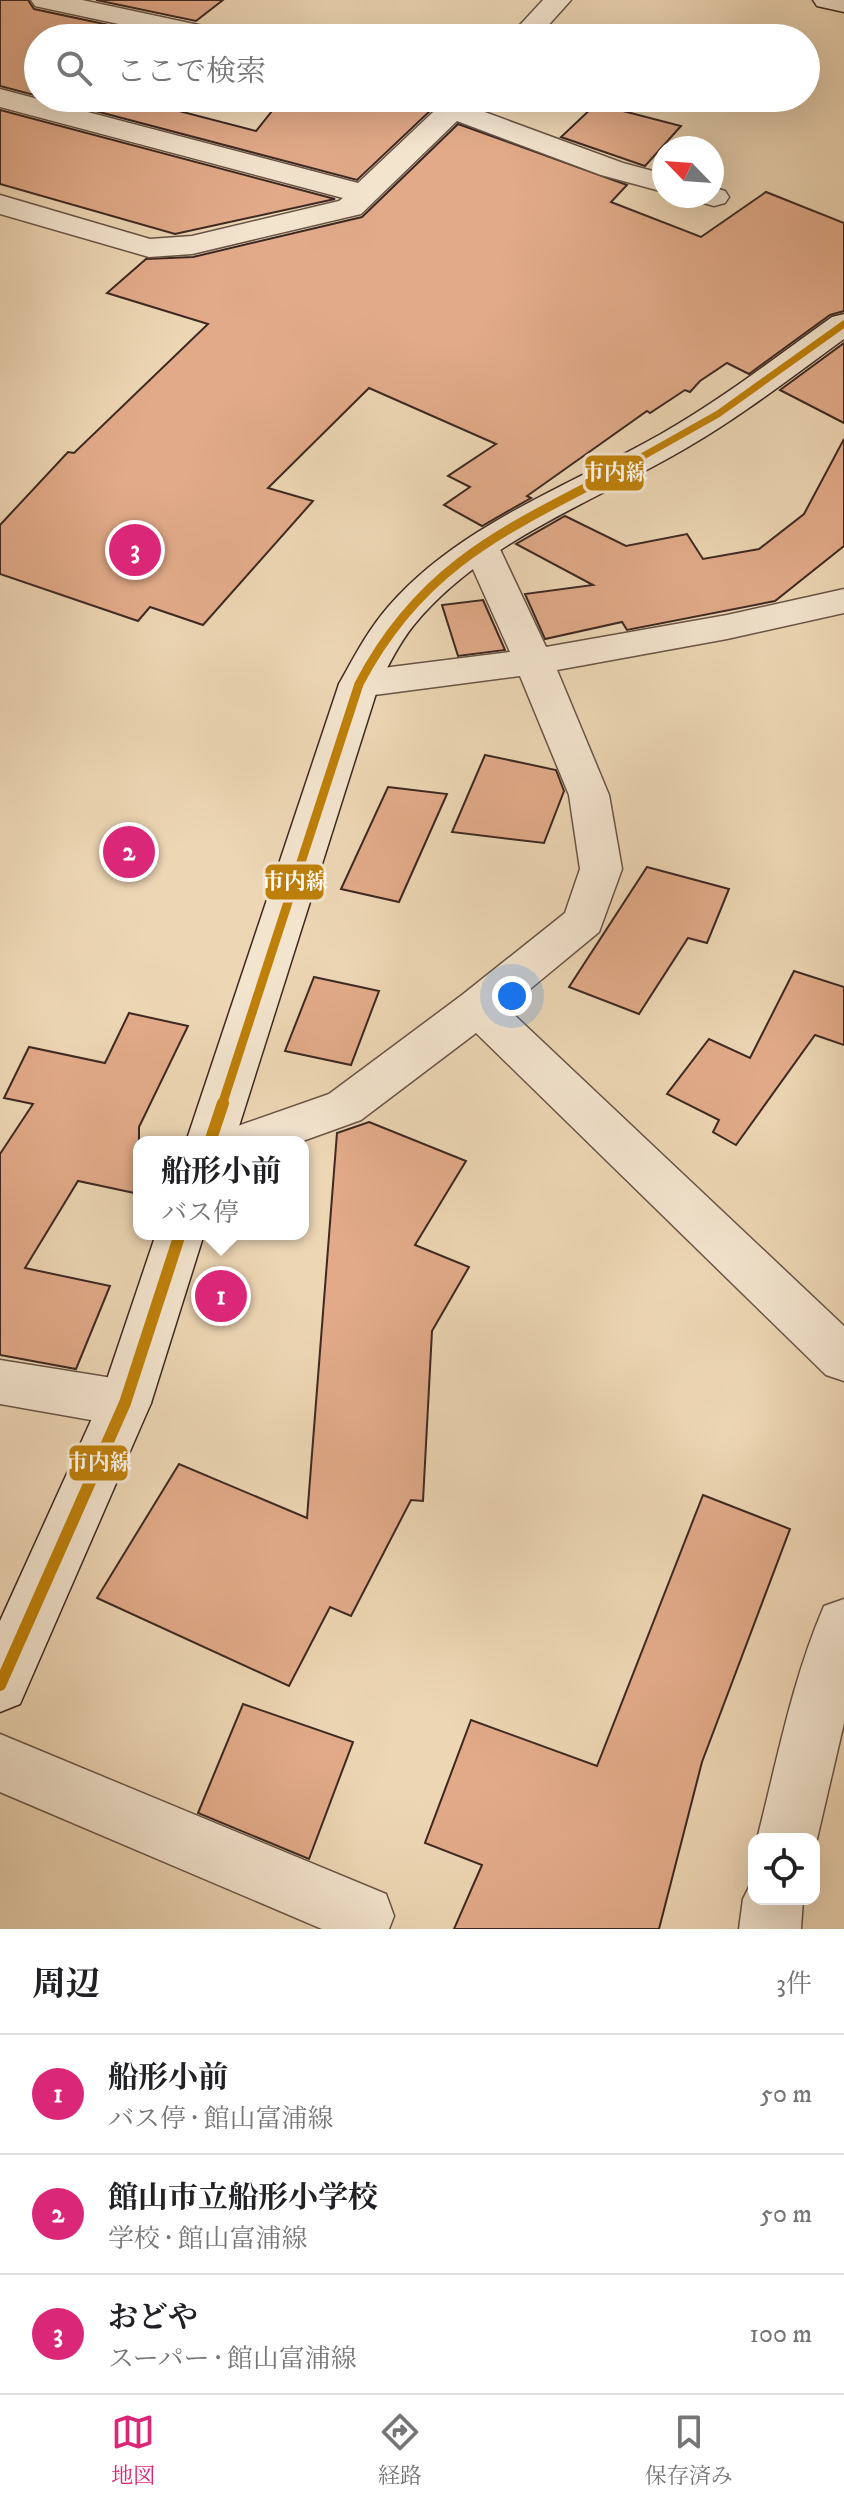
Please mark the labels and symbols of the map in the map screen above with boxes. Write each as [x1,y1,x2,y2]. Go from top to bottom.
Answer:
north arrow [652,136,724,208]
line badge: 市内線 [584,454,645,492]
text: 市内線 [582,460,648,487]
pin: 3 [109,520,161,580]
pin: 2 [103,822,155,882]
line badge: 市内線 [264,863,325,901]
text: 市内線 [262,869,328,896]
your location [492,976,532,1016]
pin: 1 [195,1266,247,1326]
line badge: 市内線 [68,1444,129,1482]
text: 市内線 [66,1450,132,1477]

